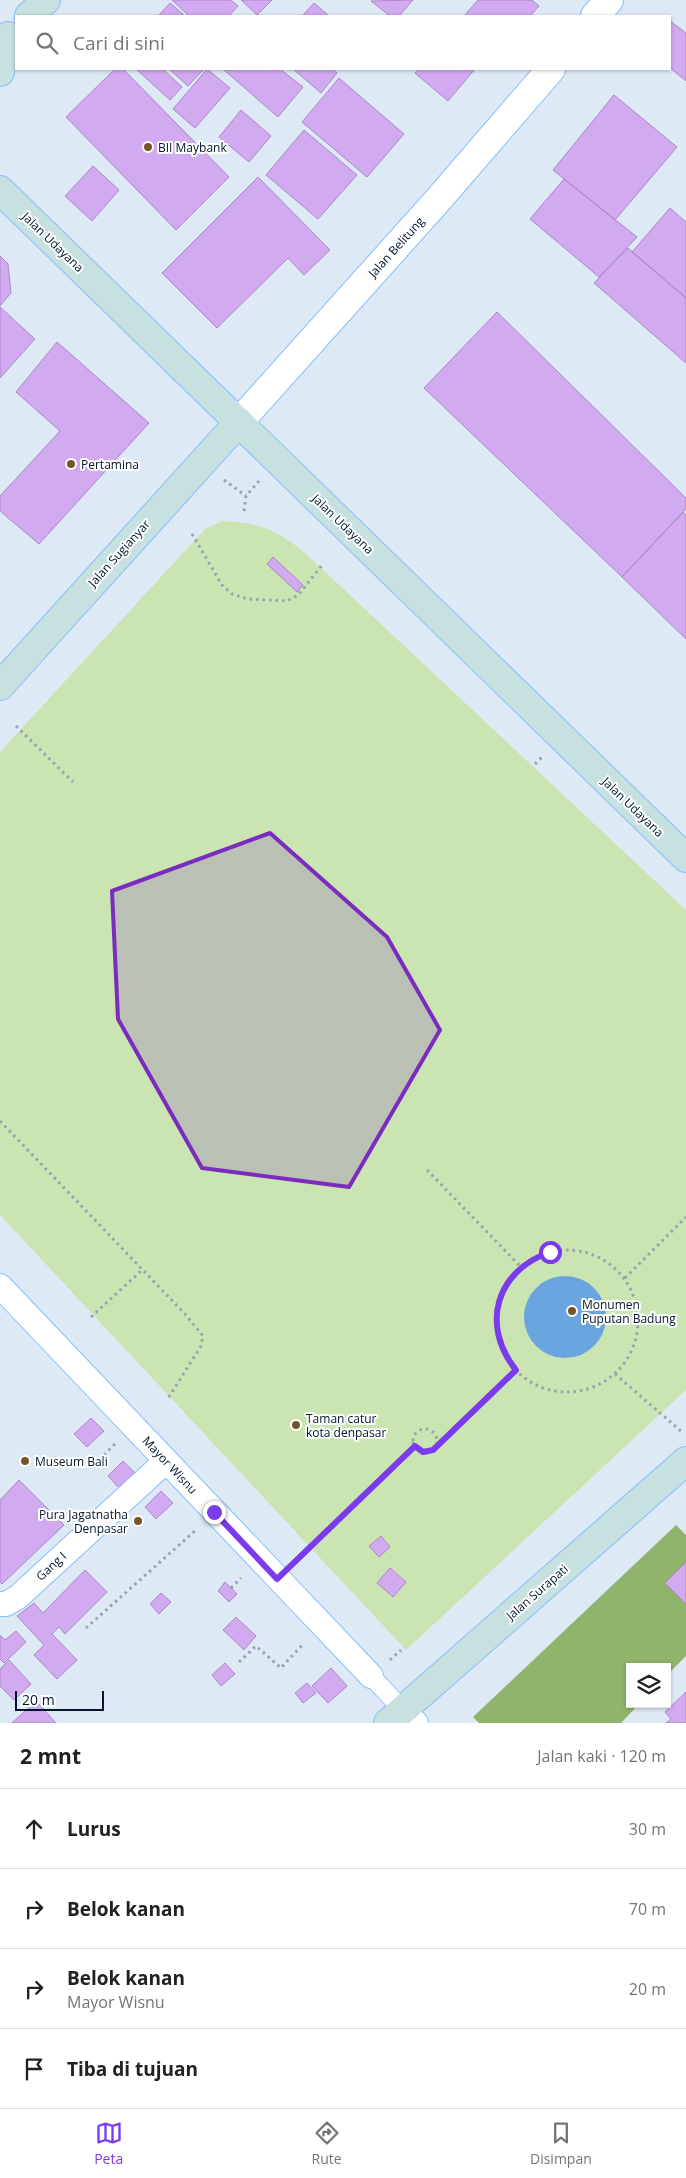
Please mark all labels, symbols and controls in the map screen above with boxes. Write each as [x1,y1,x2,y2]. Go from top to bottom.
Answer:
search box [15,15,671,70]
icon: search [33,29,61,57]
text: Cari di sini [73,30,165,56]
place label: BII Maybank [158,139,227,156]
marker: BII Maybank [142,141,154,153]
street label: Jalan Udayana [18,208,88,276]
street label: Jalan Belitung [364,213,428,282]
place label: Pertamina [81,456,139,473]
marker: Pertamina [65,458,77,470]
street label: Jalan Udayana [308,490,378,558]
street label: Jalan Sugianyar [84,516,154,591]
street label: Jalan Udayana [598,773,668,841]
route start [539,1241,562,1264]
place label: Monumen Puputan Badung [582,1296,676,1327]
marker: Monumen Puputan Badung [566,1305,578,1317]
place label: Taman catur kota denpasar [306,1410,386,1441]
marker: Taman catur kota denpasar [290,1419,302,1431]
street label: Mayor Wisnu [139,1432,201,1498]
place label: Museum Bali [35,1453,108,1470]
marker: Museum Bali [19,1455,31,1467]
route end [203,1501,226,1524]
place label: Pura Jagatnatha Denpasar [39,1506,128,1537]
marker: Pura Jagatnatha Denpasar [132,1515,144,1527]
street label: Gang I [32,1548,70,1584]
street label: Jalan Surapati [502,1560,572,1624]
map controls [626,1663,671,1708]
button: layers [626,1663,671,1708]
scale bar [15,1688,104,1711]
text: 20 m [22,1690,55,1709]
text: 2 mnt [20,1742,81,1770]
text: Jalan kaki · 120 m [537,1745,666,1767]
icon: ahead [20,1815,48,1843]
text: Lurus [67,1816,121,1842]
text: 30 m [629,1818,666,1840]
icon: right [20,1895,48,1923]
text: Belok kanan [67,1896,185,1922]
text: 70 m [629,1898,666,1920]
text: Belok kanan [67,1965,185,1991]
icon: right [20,1975,48,2003]
text: 20 m [629,1978,666,2000]
text: Mayor Wisnu [67,1991,165,2013]
icon: arrive [20,2055,48,2083]
text: Tiba di tujuan [67,2056,198,2082]
tab: Peta [94,2119,123,2168]
tab: Rute [312,2119,342,2168]
tab: Disimpan [530,2119,592,2168]

